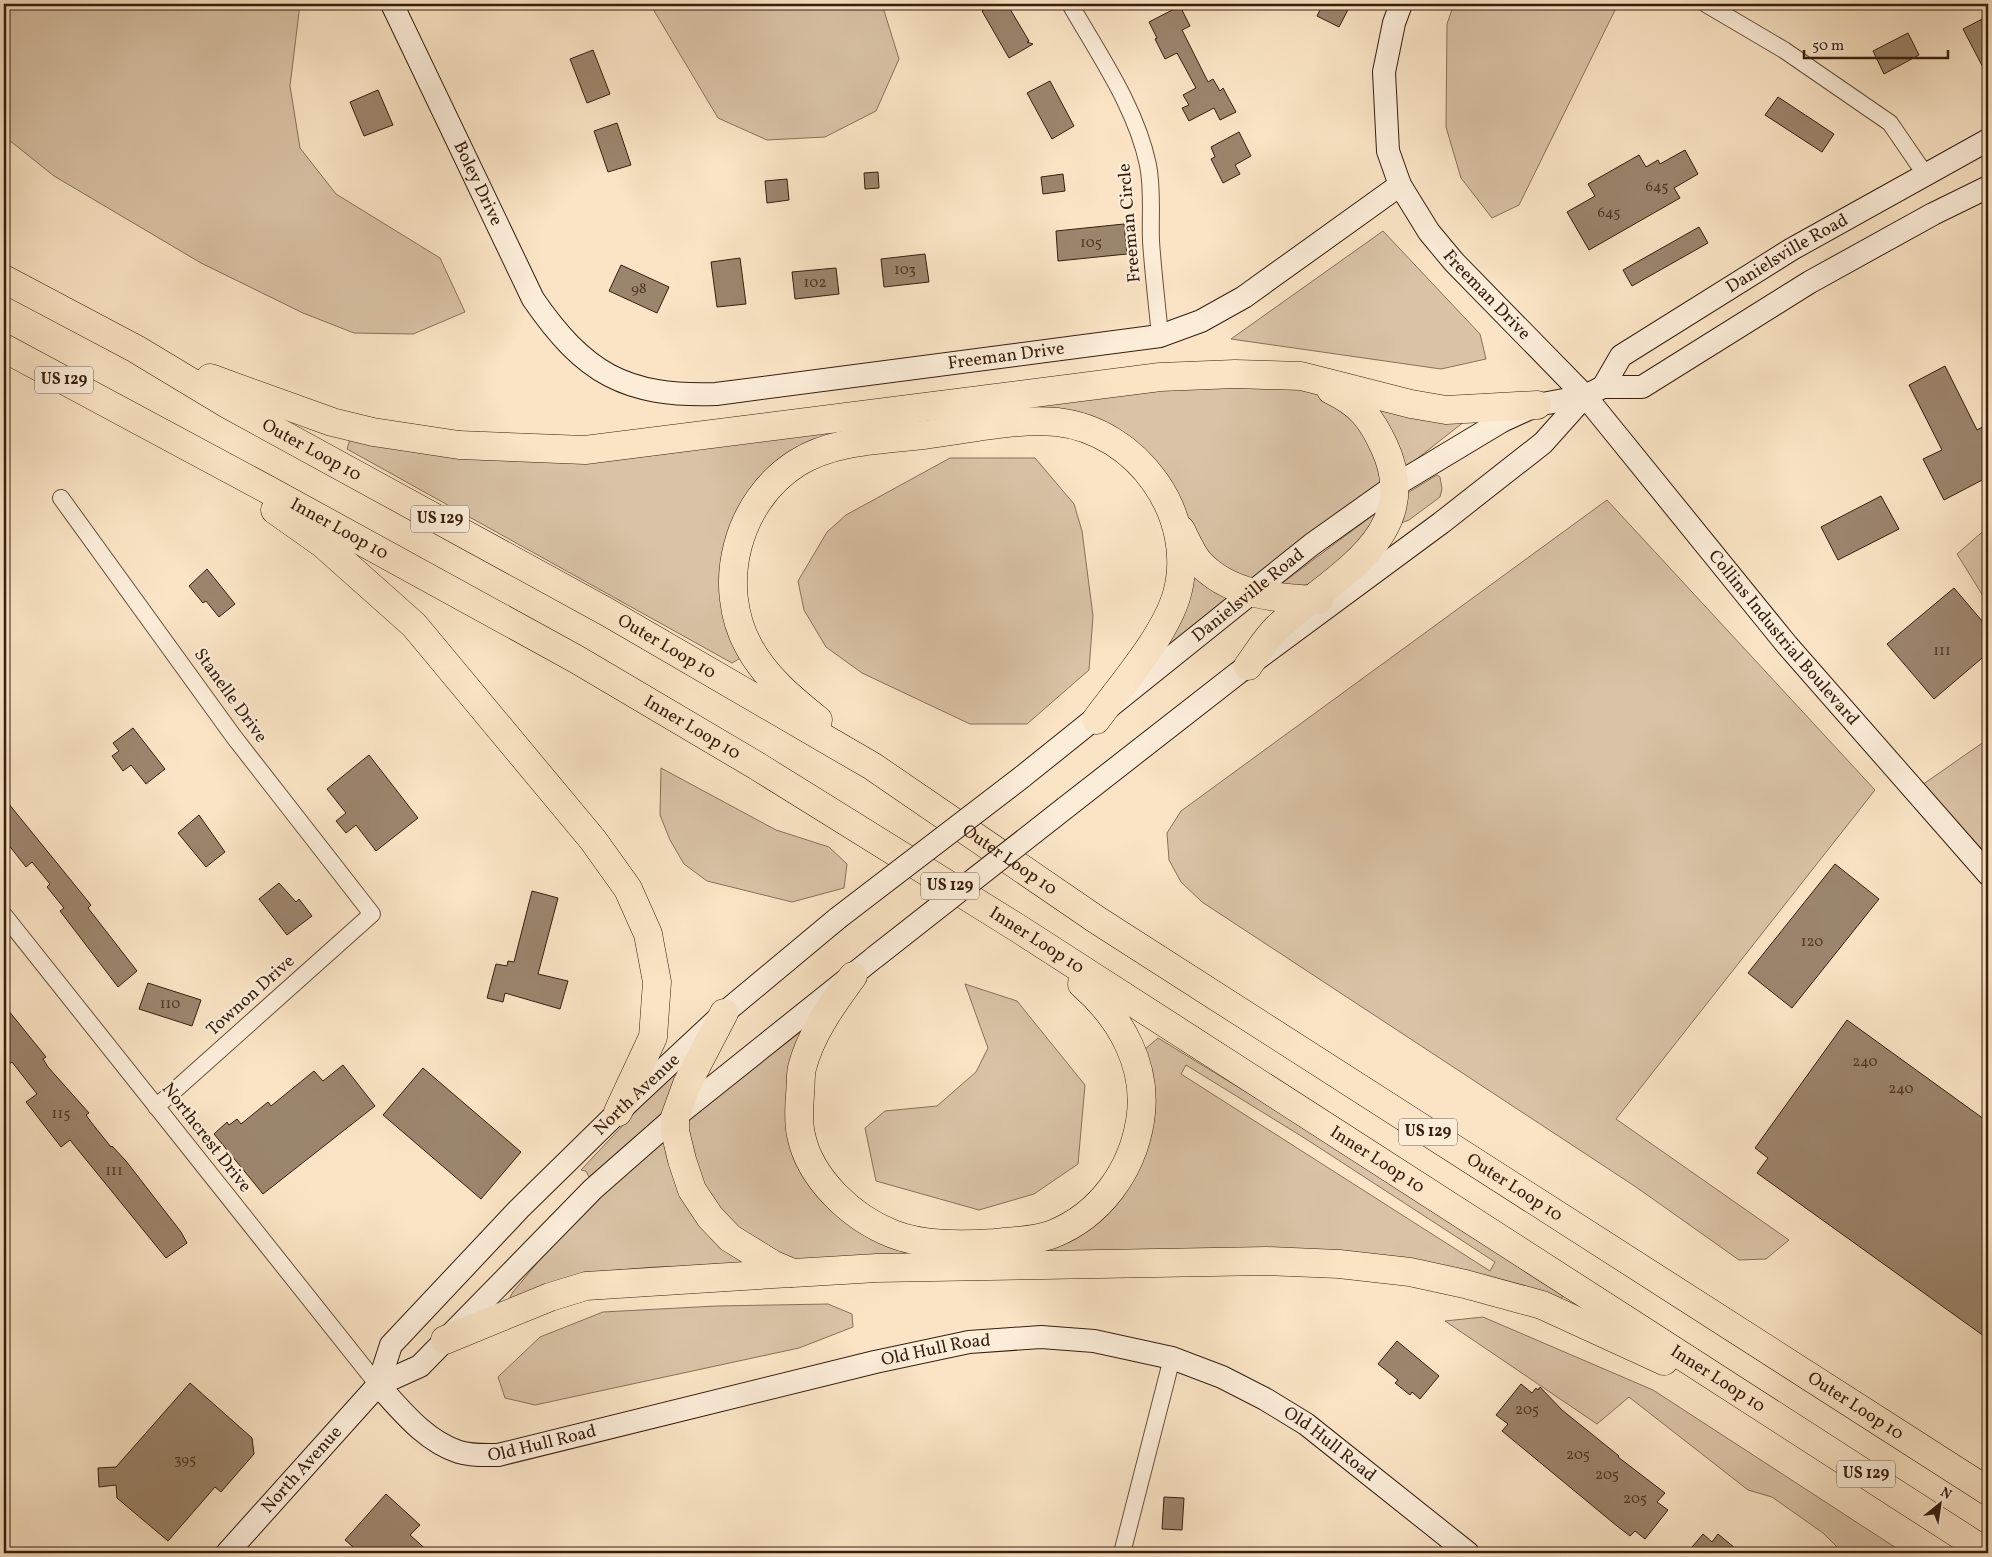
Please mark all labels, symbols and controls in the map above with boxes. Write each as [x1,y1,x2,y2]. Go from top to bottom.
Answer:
scale bar [1804,28,1948,60]
text: 50 m [1812,36,1844,57]
street label: Boley Drive [447,137,509,230]
street label: Freeman Circle [1112,162,1148,284]
house number: 645 [1646,177,1668,198]
house number: 645 [1598,203,1620,224]
street label: Danielsville Road [1721,208,1853,300]
house number: 105 [1080,233,1102,254]
street label: Freeman Drive [1436,244,1536,346]
house number: 103 [894,260,916,281]
house number: 102 [804,273,826,294]
house number: 98 [631,279,647,300]
street label: Freeman Drive [946,336,1066,376]
road number: US 129 [35,366,93,394]
street label: Outer Loop 10 [257,413,366,488]
street label: Inner Loop 10 [286,492,393,566]
road number: US 129 [411,506,469,532]
street label: Danielsville Road [1186,542,1310,648]
street label: Collins Industrial Boulevard [1702,545,1865,731]
street label: Outer Loop 10 [613,608,721,685]
house number: 111 [1933,641,1951,662]
street label: Stanelle Drive [187,644,273,748]
street label: Inner Loop 10 [639,689,745,766]
street label: Outer Loop 10 [957,819,1062,902]
road number: US 129 [921,872,979,899]
street label: Inner Loop 10 [984,901,1089,980]
house number: 120 [1801,932,1823,953]
street label: Townon Drive [201,949,301,1043]
house number: 110 [160,994,180,1015]
street label: North Avenue [588,1048,686,1141]
house number: 240 [1852,1052,1878,1073]
street label: Northcrest Drive [155,1078,257,1198]
house number: 240 [1888,1079,1914,1100]
house number: 115 [52,1104,70,1125]
road number: US 129 [1399,1118,1457,1146]
street label: Inner Loop 10 [1325,1120,1430,1200]
street label: Outer Loop 10 [1461,1147,1568,1228]
house number: 111 [105,1161,123,1182]
street label: Old Hull Road [879,1328,991,1373]
street label: Inner Loop 10 [1665,1339,1770,1419]
street label: Outer Loop 10 [1802,1366,1909,1446]
house number: 205 [1515,1400,1539,1421]
street label: Old Hull Road [1279,1401,1381,1488]
street label: Old Hull Road [488,1419,599,1468]
street label: North Avenue [256,1420,348,1519]
house number: 205 [1566,1445,1590,1466]
house number: 395 [174,1450,196,1471]
road number: US 129 [1837,1460,1895,1488]
house number: 205 [1595,1465,1619,1486]
north arrow [1914,1480,1964,1530]
text: N [1937,1483,1955,1505]
house number: 205 [1623,1489,1647,1510]

